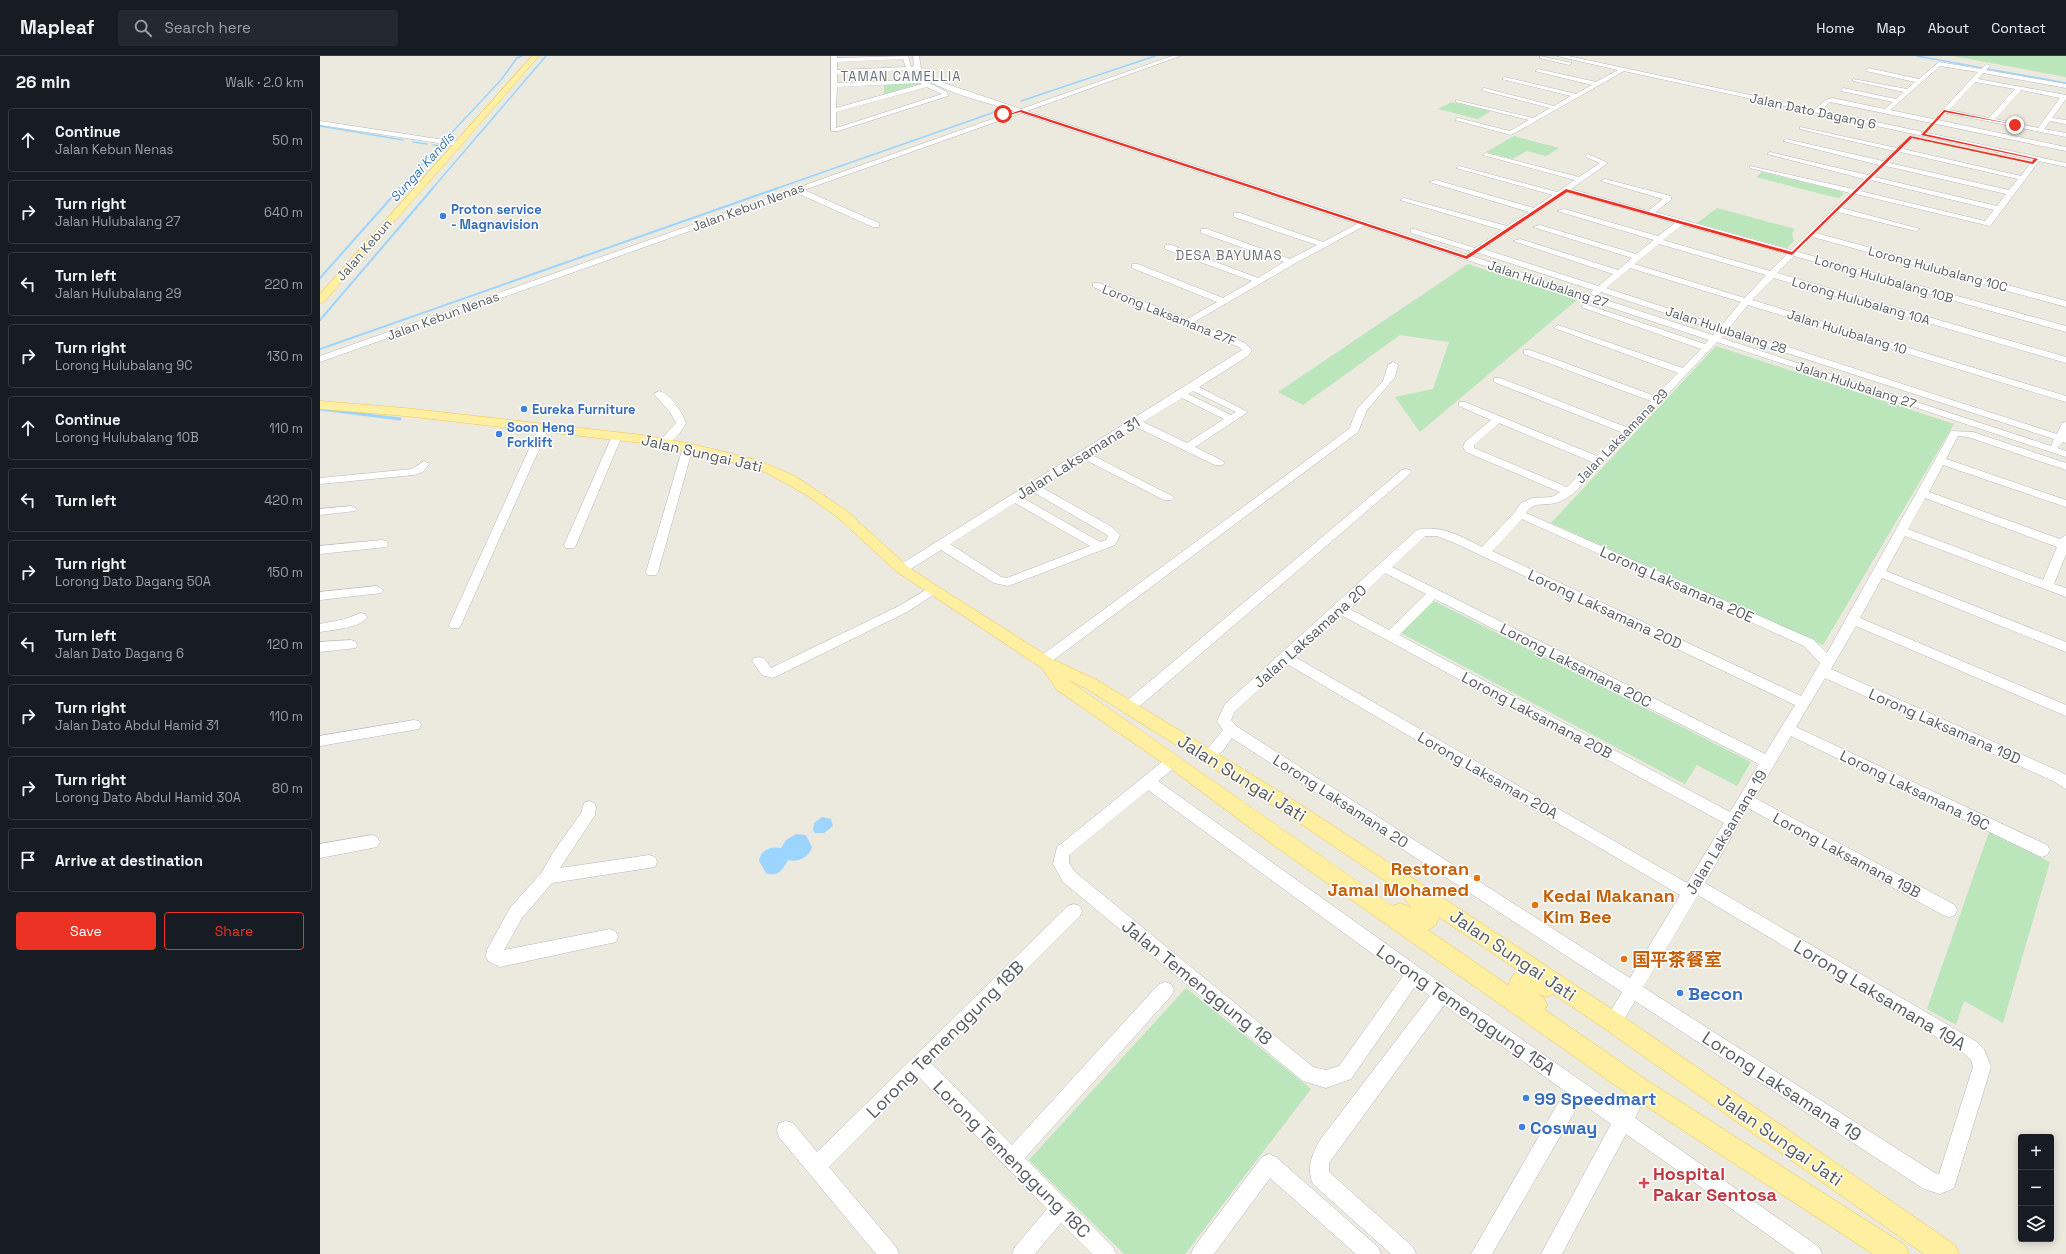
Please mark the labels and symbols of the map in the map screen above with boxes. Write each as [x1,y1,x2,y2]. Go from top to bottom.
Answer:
district label: TAMAN CAMELLIA [841,68,961,85]
street label: Jalan Dato Dagang 6 [1748,89,1878,133]
route start [994,105,1012,123]
route end [2006,116,2024,134]
water label: Sungai Kandis [386,128,459,205]
street label: Jalan Kebun Nenas [689,179,807,235]
place label: Proton service - Magnavision [451,201,542,233]
marker: Proton service - Magnavision [438,211,448,221]
street label: Jalan Kebun [332,216,396,284]
street label: Lorong Hulubalang 10C [1867,242,2009,296]
district label: DESA BAYUMAS [1176,247,1282,264]
street label: Lorong Hulubalang 10B [1813,251,1955,307]
street label: Jalan Hulubalang 27 [1486,256,1610,312]
street label: Lorong Hulubalang 10A [1790,273,1932,329]
street label: Lorong Laksamana 27F [1100,280,1238,350]
street label: Jalan Kebun Nenas [384,288,502,344]
street label: Jalan Hulubalang 28 [1663,302,1789,358]
street label: Jalan Hulubalang 10 [1785,306,1909,358]
street label: Jalan Hulubalang 27 [1794,357,1918,413]
street label: Jalan Laksamana 29 [1572,385,1672,487]
place label: Eureka Furniture [532,401,636,418]
marker: Eureka Furniture [519,404,529,414]
street label: Jalan Laksamana 31 [1013,412,1143,504]
place label: Soon Heng Forklift [507,419,574,451]
marker: Soon Heng Forklift [494,429,504,439]
street label: Jalan Sungai Jati [640,430,764,476]
street label: Lorong Laksamana 20E [1597,542,1757,626]
street label: Lorong Laksamana 20D [1525,565,1685,653]
street label: Jalan Laksamana 20 [1250,580,1370,692]
street label: Lorong Laksamana 20C [1497,619,1655,711]
street label: Lorong Laksamana 20B [1459,667,1616,763]
street label: Lorong Laksamana 19D [1866,684,2024,768]
street label: Lorong Laksaman 20A [1415,727,1562,823]
street label: Jalan Sungai Jati [1173,729,1311,827]
street label: Lorong Laksamana 19C [1837,745,1993,835]
street label: Lorong Laksamana 20 [1270,750,1412,852]
street label: Jalan Laksamana 19 [1681,766,1771,898]
street label: Lorong Laksamana 19B [1770,808,1924,902]
place label: Restoran Jamal Mohamed [1327,857,1469,901]
marker: Restoran Jamal Mohamed [1472,873,1482,883]
place label: Kedai Makanan Kim Bee [1543,884,1675,928]
marker: Kedai Makanan Kim Bee [1530,900,1540,910]
street label: Jalan Sungai Jati [1445,904,1581,1006]
street label: Jalan Temenggung 18 [1117,914,1277,1050]
street label: Lorong Laksamana 19A [1790,934,1970,1056]
street label: Lorong Temenggung 15A [1372,940,1560,1080]
place label: 国平茶餐室 [1632,948,1722,971]
marker: 国平茶餐室 [1619,954,1629,964]
street label: Lorong Temenggung 18B [861,955,1029,1123]
place label: Becon [1688,982,1743,1005]
marker: Becon [1675,988,1685,998]
street label: Lorong Laksamana 19 [1698,1026,1866,1146]
street label: Lorong Temenggung 18C [928,1075,1096,1243]
place label: 99 Speedmart [1534,1087,1657,1110]
street label: Jalan Sungai Jati [1713,1087,1847,1191]
marker: 99 Speedmart [1521,1093,1531,1103]
place label: Cosway [1530,1116,1597,1139]
marker: Cosway [1517,1122,1527,1132]
place label: Hospital Pakar Sentosa [1653,1162,1778,1206]
marker: Hospital Pakar Sentosa [1638,1177,1650,1189]

